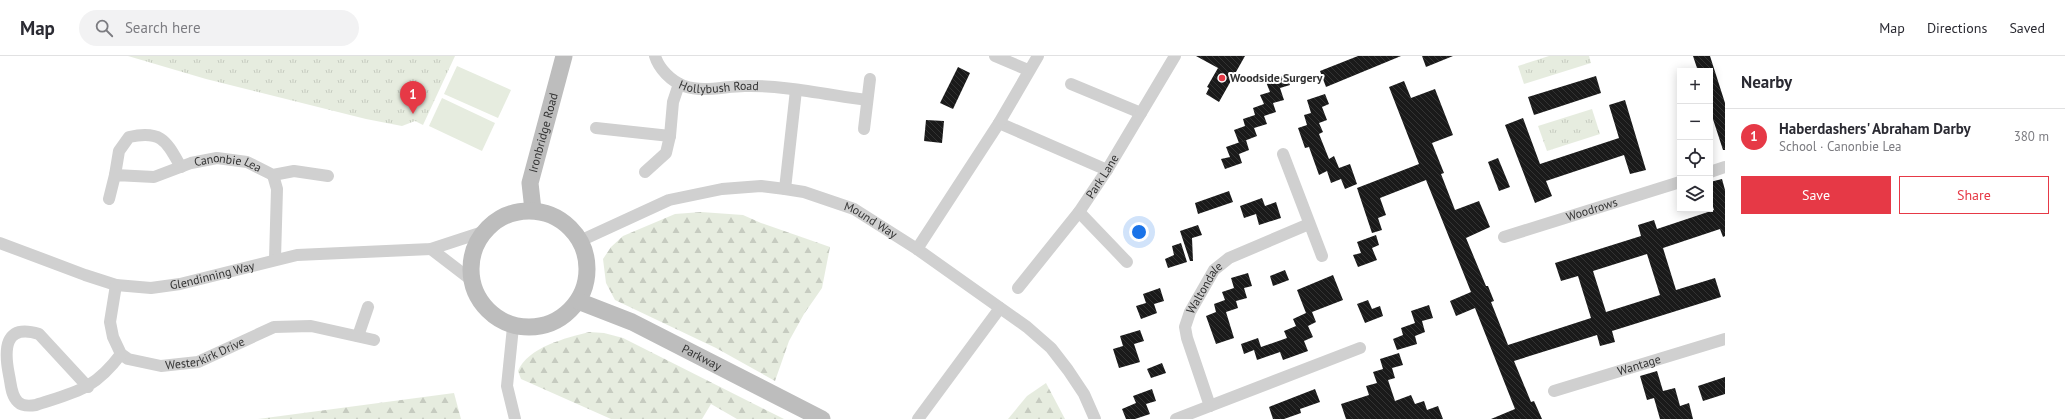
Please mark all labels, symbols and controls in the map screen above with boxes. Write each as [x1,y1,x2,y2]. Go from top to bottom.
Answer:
search box [79,10,359,46]
text: Map [20,16,55,40]
icon: search [93,17,115,39]
text: Search here [125,18,201,37]
text: Map [1879,19,1905,37]
text: Directions [1927,19,1987,37]
text: Saved [2009,19,2045,37]
map controls [1677,68,1713,212]
button: + [1677,68,1713,104]
place label: Woodside Surgery [1230,70,1323,85]
text: Nearby [1741,71,1792,93]
marker: Woodside Surgery [1217,73,1227,83]
street label: Hollybush Road [677,77,759,96]
pin: 1 [400,81,426,114]
street label: Ironbridge Road [525,91,561,174]
button: − [1677,104,1713,140]
text: Haberdashers' Abraham Darby [1779,119,1971,138]
text: 1 [1750,128,1758,145]
text: 380 m [2014,128,2049,145]
text: School · Canonbie Lea [1779,138,1901,155]
button: locate [1677,140,1713,176]
street label: Canonbie Lea [193,150,264,175]
street label: Park Lane [1082,151,1122,201]
button: layers [1677,176,1713,212]
button: Save [1741,176,1891,214]
button: Share [1899,176,2049,214]
street label: Woodrows [1564,194,1619,224]
street label: Mound Way [842,198,900,242]
your location [1129,222,1149,242]
street label: Glendinning Way [169,258,256,292]
street label: Waltondale [1183,258,1225,316]
street label: Westerkirk Drive [165,334,247,372]
street label: Parkway [679,341,724,374]
street label: Wantage [1615,351,1663,378]

